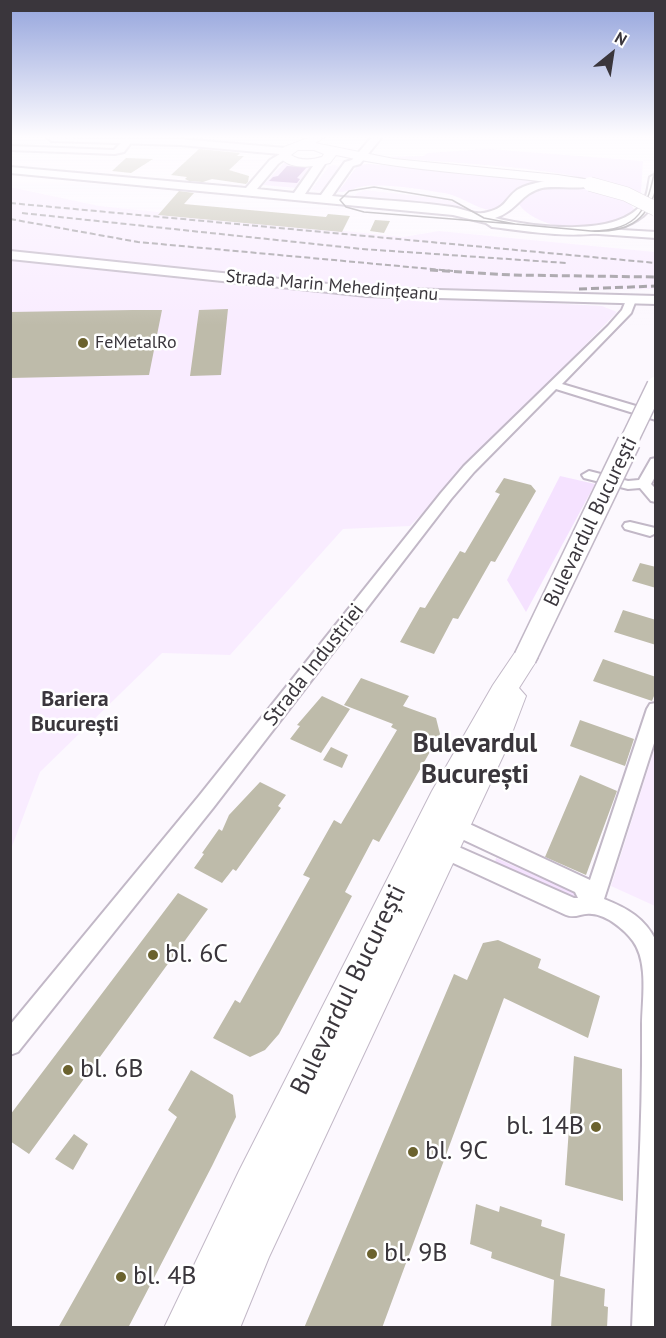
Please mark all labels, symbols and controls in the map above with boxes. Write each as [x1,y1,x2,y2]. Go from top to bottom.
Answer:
north arrow [582,24,642,84]
text: N [611,27,631,50]
street label: Strada Marin Mehedințeanu [225,266,439,306]
place label: FeMetalRo [95,332,177,354]
marker: FeMetalRo [76,336,90,350]
street label: Bulevardul București [539,433,643,611]
street label: Strada Industriei [258,599,370,731]
district label: Bariera București [31,687,119,738]
district label: Bulevardul București [413,728,537,791]
street label: Bulevardul București [285,880,413,1100]
place label: bl. 6C [165,939,228,971]
marker: bl. 6C [146,948,160,962]
place label: bl. 6B [80,1054,143,1086]
marker: bl. 6B [61,1063,75,1077]
place label: bl. 14B [506,1111,584,1143]
marker: bl. 14B [589,1120,603,1134]
place label: bl. 9C [425,1136,488,1168]
marker: bl. 9C [406,1145,420,1159]
place label: bl. 9B [384,1238,447,1270]
marker: bl. 9B [365,1247,379,1261]
place label: bl. 4B [133,1261,196,1293]
marker: bl. 4B [114,1270,128,1284]

